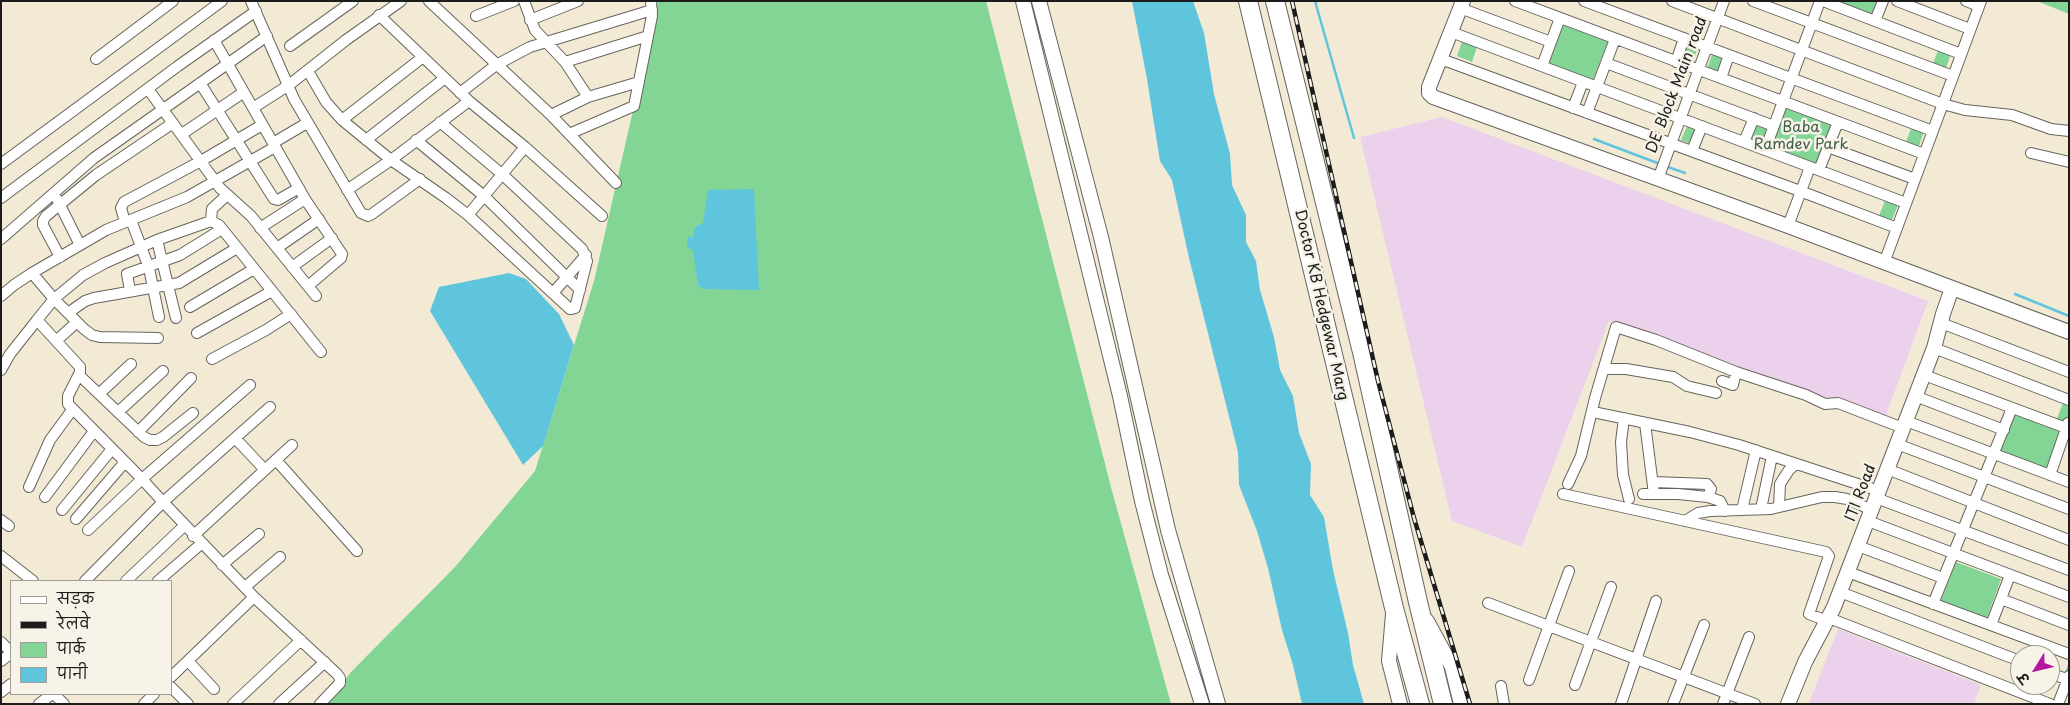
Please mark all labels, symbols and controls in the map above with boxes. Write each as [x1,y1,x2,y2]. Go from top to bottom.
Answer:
street label: DE Block Main road [1643,14,1711,156]
park label: Baba Ramdev Park [1753,119,1849,154]
street label: Doctor KB Hedgewar Marg [1290,208,1352,402]
street label: ITI Road [1842,462,1880,524]
legend [10,580,172,695]
text: सड़क [57,586,94,609]
text: रेलवे [57,611,90,634]
text: पार्क [57,636,85,659]
north arrow [2010,645,2060,695]
text: पानी [57,661,88,684]
text: उ [2012,669,2035,688]

